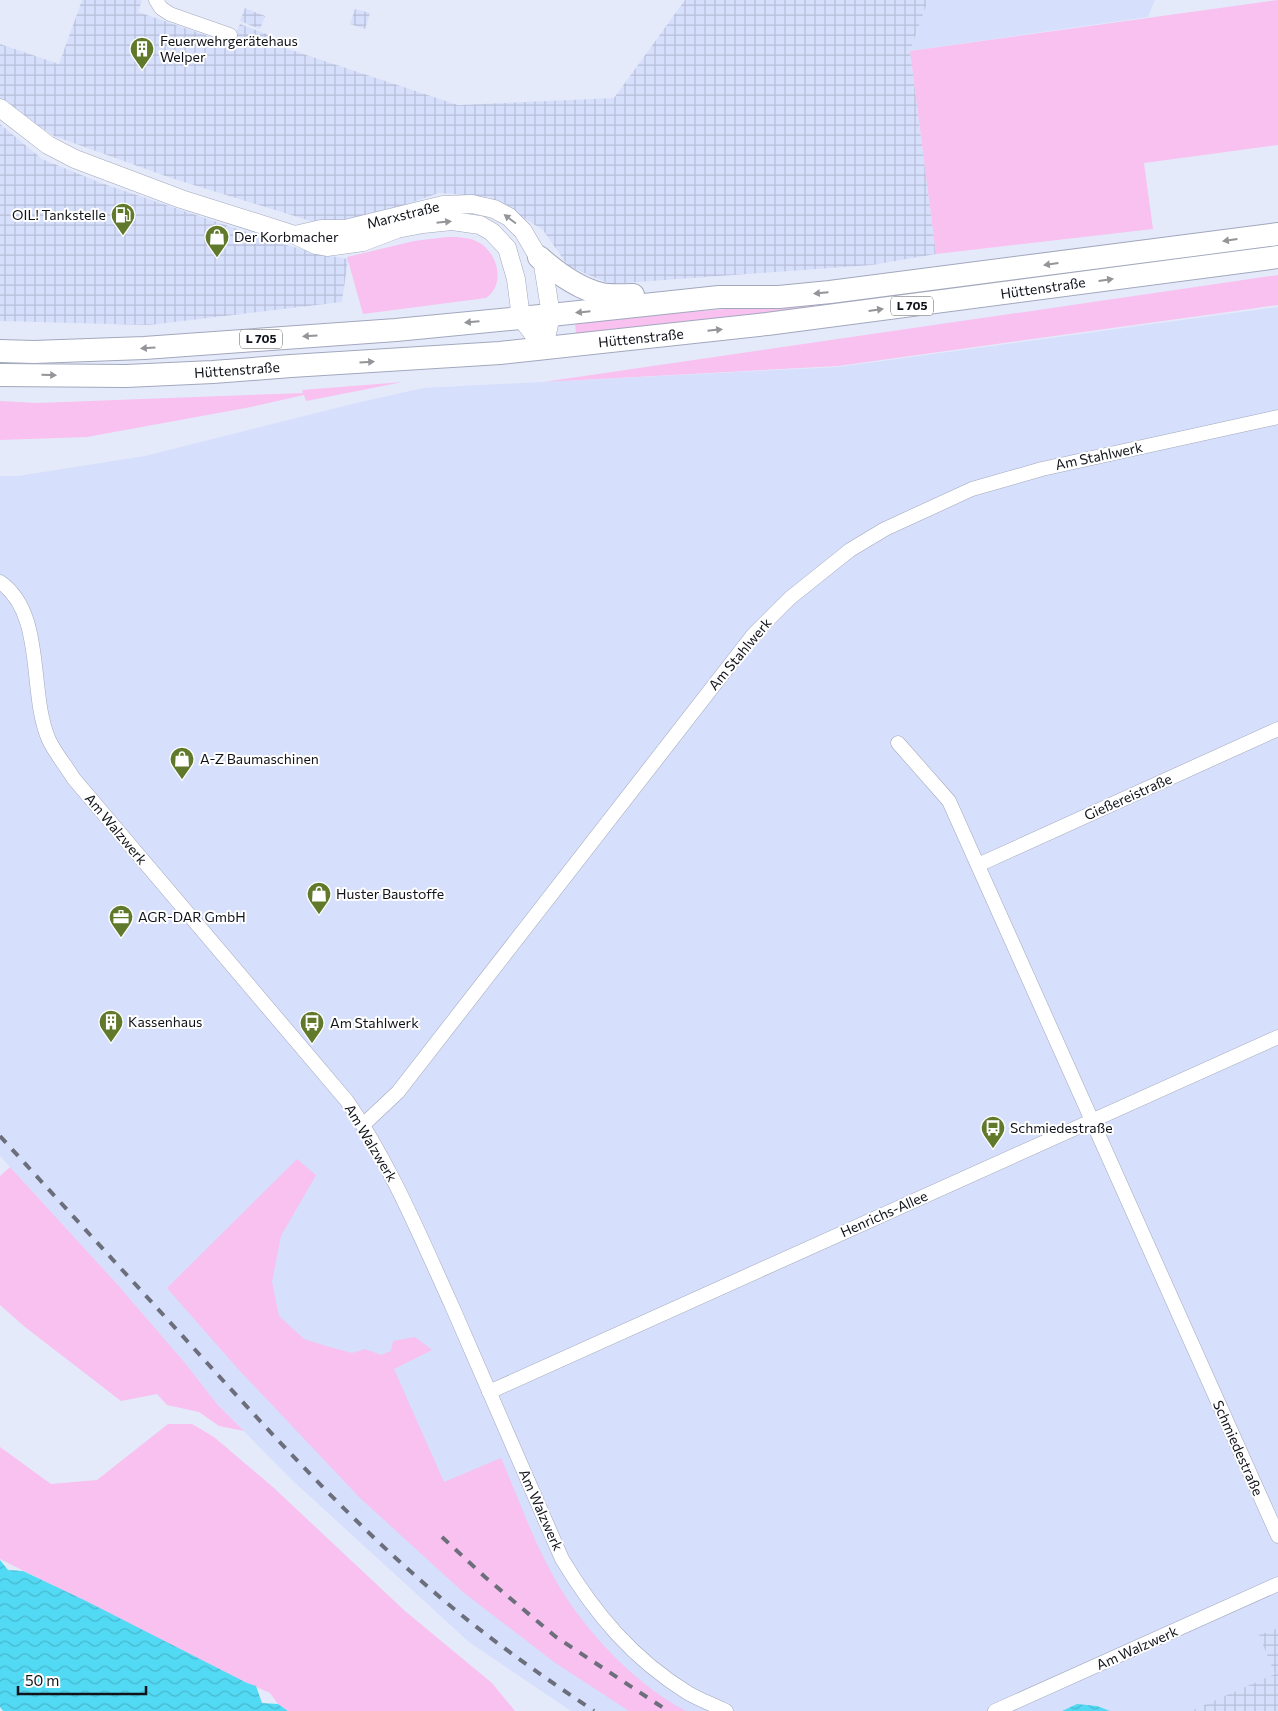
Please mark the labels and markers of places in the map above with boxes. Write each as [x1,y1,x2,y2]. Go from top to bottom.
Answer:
place label: Feuerwehrgerätehaus Welper [160,32,298,65]
building icon: Feuerwehrgerätehaus Welper [129,36,155,70]
fuel station icon: OIL! Tankstelle [110,202,136,236]
place label: OIL! Tankstelle [12,206,106,223]
shop icon: Der Korbmacher [204,224,230,258]
place label: Der Korbmacher [234,228,339,245]
shop icon: A-Z Baumaschinen [169,746,195,780]
place label: A-Z Baumaschinen [200,750,319,767]
shop icon: Huster Baustoffe [306,881,332,915]
place label: Huster Baustoffe [336,885,444,902]
office icon: AGR-DAR GmbH [108,904,134,938]
place label: AGR-DAR GmbH [138,908,246,925]
building icon: Kassenhaus [98,1009,124,1043]
bus stop icon: Am Stahlwerk [299,1010,325,1044]
place label: Kassenhaus [128,1013,202,1030]
place label: Am Stahlwerk [330,1014,419,1031]
bus stop icon: Schmiedestraße [980,1115,1006,1149]
place label: Schmiedestraße [1010,1119,1113,1136]

